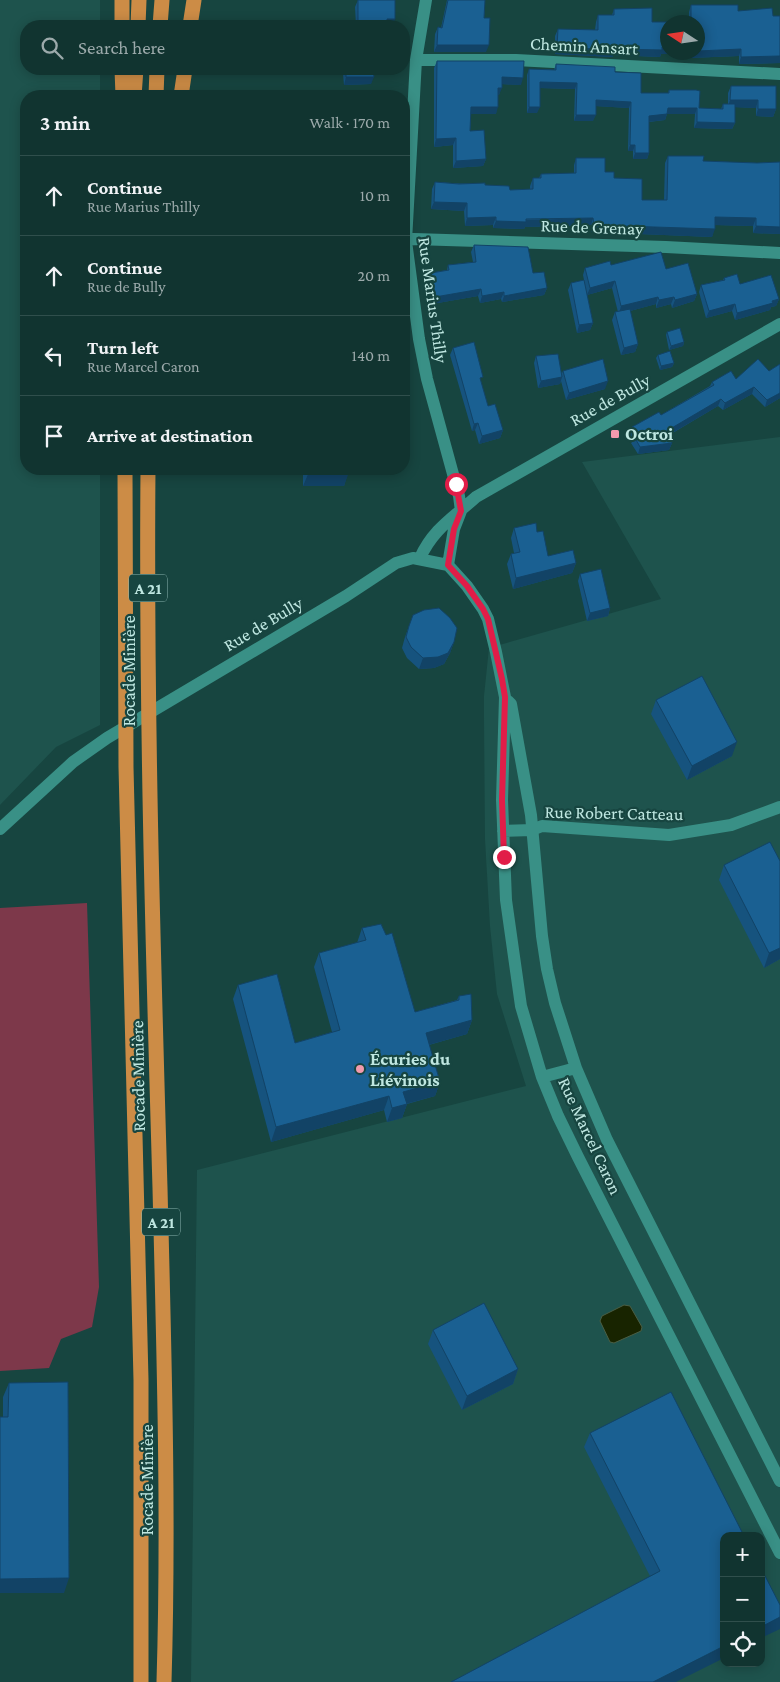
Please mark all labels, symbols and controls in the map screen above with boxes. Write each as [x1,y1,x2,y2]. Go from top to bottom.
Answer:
north arrow [660,15,705,60]
search box [20,20,410,75]
street label: Chemin Ansart [530,33,640,59]
icon: search [38,34,66,62]
text: Search here [78,37,165,58]
text: 3 min [40,111,90,135]
text: Walk · 170 m [310,114,390,131]
text: Continue [87,177,162,198]
icon: ahead [40,182,68,210]
text: 10 m [360,187,390,204]
text: Rue Marius Thilly [87,198,200,215]
street label: Rue de Grenay [540,215,644,239]
street label: Rue Marius Thilly [414,236,452,365]
text: Continue [87,257,162,278]
icon: ahead [40,262,68,290]
text: 20 m [357,267,390,284]
text: Rue de Bully [87,278,166,295]
text: Turn left [87,337,159,358]
icon: left [40,342,68,370]
text: 140 m [352,347,390,364]
text: Rue Marcel Caron [87,358,200,375]
street label: Rue de Bully [566,369,654,430]
icon: arrive [40,422,68,450]
place label: Octroi [625,424,674,444]
text: Arrive at destination [87,425,253,446]
marker: Octroi [609,428,621,440]
route start [445,473,468,496]
road number: A 21 [129,574,167,602]
street label: Rue de Bully [220,592,307,655]
street label: Rocade Minière [119,615,139,727]
street label: Rue Robert Catteau [545,802,684,824]
route end [493,846,516,869]
street label: Rocade Minière [127,1020,149,1132]
place label: Écuries du Liévinois [370,1049,451,1090]
marker: Écuries du Liévinois [354,1063,366,1075]
street label: Rue Marcel Caron [554,1074,626,1198]
road number: A 21 [142,1208,180,1236]
street label: Rocade Minière [137,1424,157,1536]
map controls [720,1532,765,1667]
button: + [720,1532,765,1577]
button: − [720,1577,765,1622]
button: locate [720,1622,765,1667]

